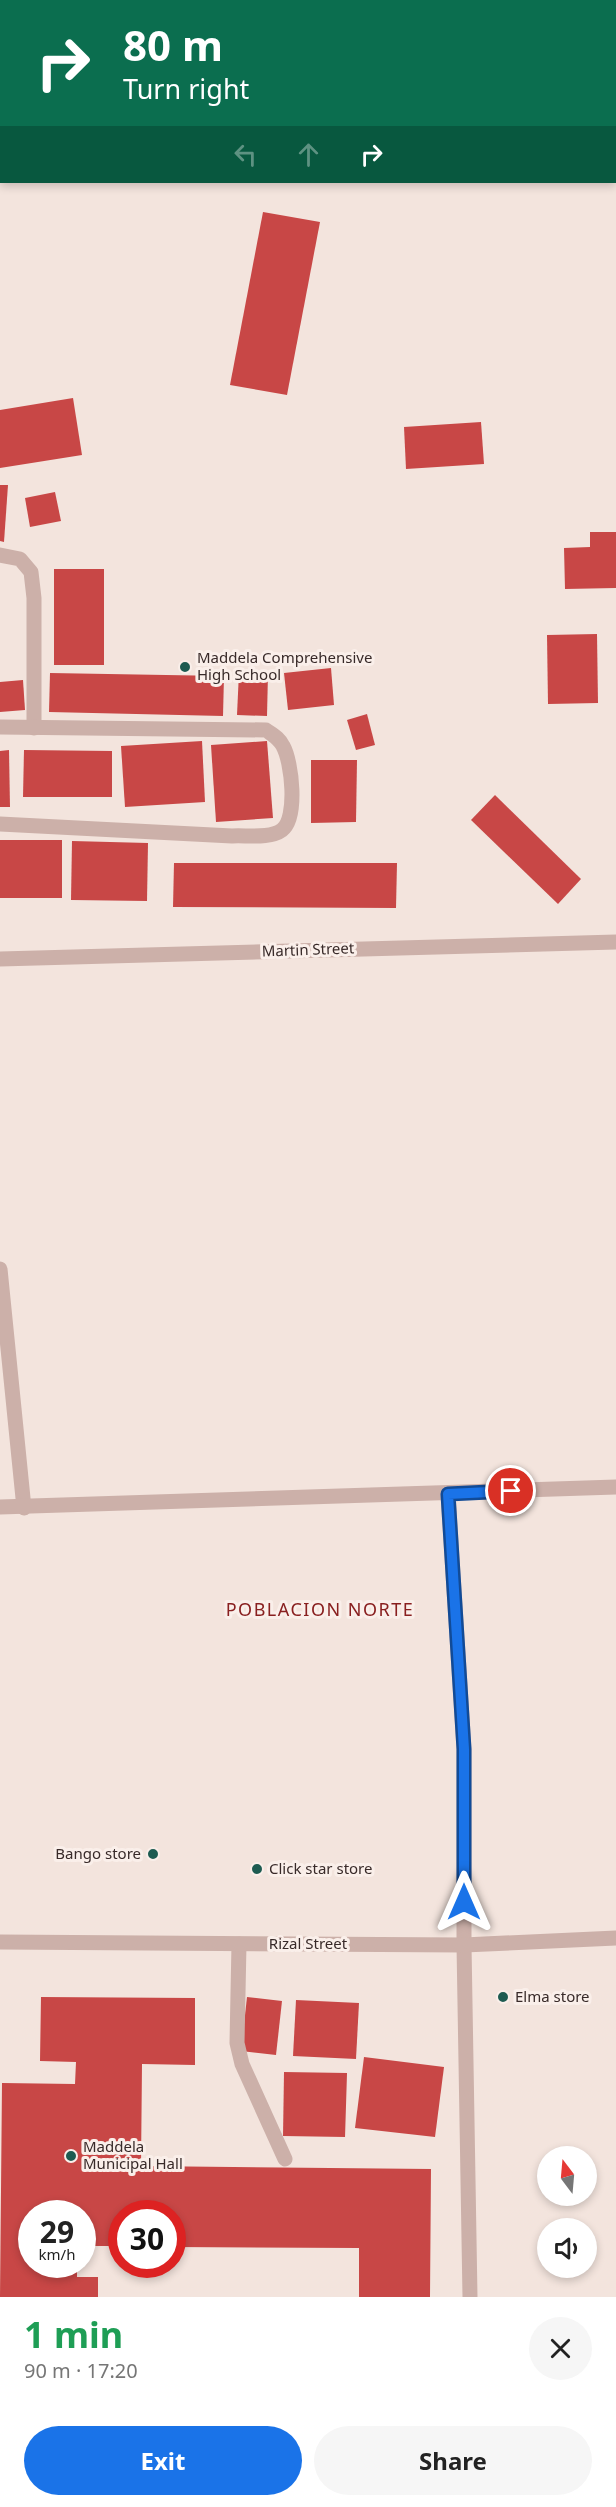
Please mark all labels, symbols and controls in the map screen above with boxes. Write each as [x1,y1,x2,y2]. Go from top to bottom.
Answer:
text: 80 m [123,16,223,73]
icon: right [24,24,102,102]
text: Turn right [123,70,249,107]
icon: left [229,138,262,171]
icon: ahead [292,138,325,171]
icon: right [355,138,388,171]
place label: Maddela Comprehensive High School [197,647,372,684]
marker: Maddela Comprehensive High School [178,660,192,674]
street label: Martin Street [261,937,355,961]
pin [485,1465,536,1516]
icon: arrive [494,1474,527,1507]
district label: POBLACION NORTE [226,1597,414,1621]
place label: Bango store [55,1843,141,1863]
marker: Bango store [146,1847,160,1861]
place label: Click star store [269,1858,372,1878]
marker: Click star store [250,1862,264,1876]
position arrow [432,1870,496,1934]
street label: Rizal Street [269,1933,348,1953]
place label: Elma store [515,1986,590,2006]
marker: Elma store [496,1990,510,2004]
place label: Maddela Municipal Hall [83,2136,183,2173]
north arrow [537,2146,597,2206]
map controls [537,2146,597,2278]
marker: Maddela Municipal Hall [64,2149,78,2163]
speed limit sign: 30 [108,2200,186,2278]
text: 29 [40,2211,74,2252]
button: sound [537,2218,597,2278]
text: km/h [39,2244,75,2264]
text: 1 min [24,2310,123,2359]
button: close [529,2317,592,2380]
text: 90 m · 17:20 [24,2357,138,2384]
button: Exit [24,2426,302,2495]
button: Share [314,2426,592,2495]

